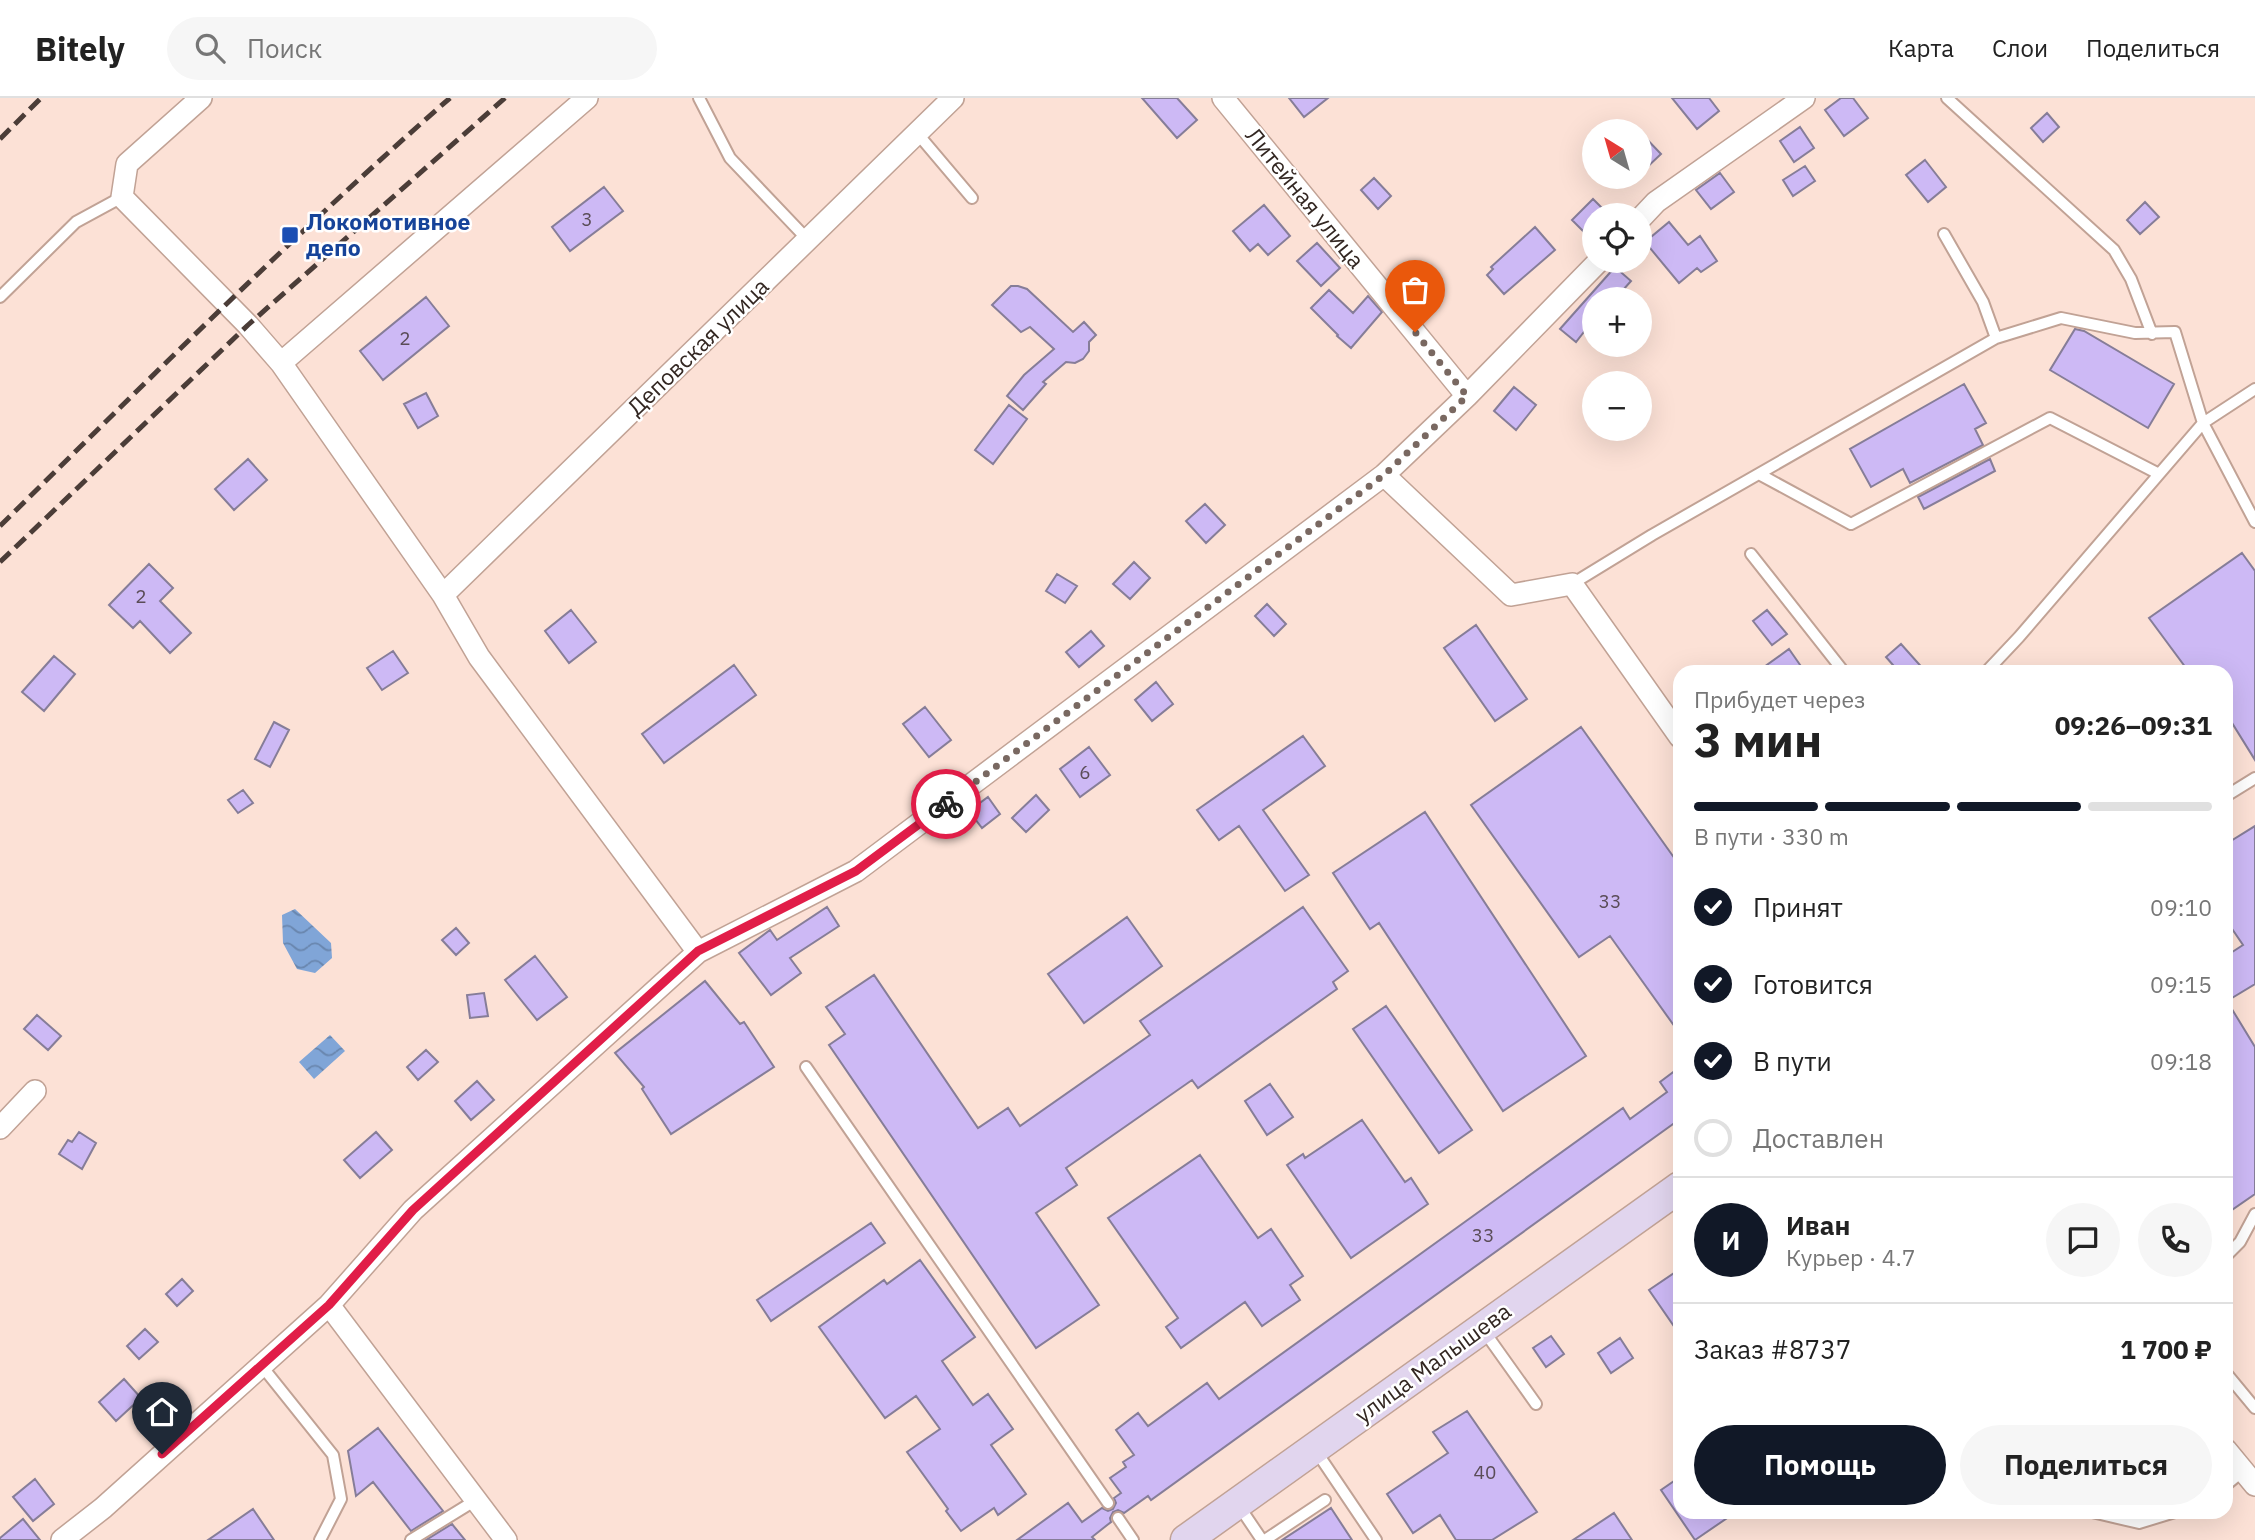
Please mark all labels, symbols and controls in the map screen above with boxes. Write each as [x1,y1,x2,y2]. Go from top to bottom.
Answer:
search box [167,17,657,80]
text: Bitely [35,27,125,70]
icon: search [191,29,229,67]
text: Поиск [247,31,322,65]
text: Карта [1888,32,1954,64]
text: Слои [1992,32,2048,64]
text: Поделиться [2086,32,2220,64]
north arrow [1582,119,1652,189]
map controls [1582,119,1652,441]
street label: Литейная улица [1240,121,1372,274]
button: locate [1582,203,1652,273]
place label: Локомотивное депо [306,206,471,262]
house number: 3 [581,207,593,231]
marker: Локомотивное депо [280,225,300,245]
pin [1385,260,1445,332]
street label: Деповская улица [620,271,775,422]
icon: bag [1396,271,1434,309]
button: + [1582,287,1652,357]
house number: 2 [399,326,411,350]
button: − [1582,371,1652,441]
house number: 2 [135,584,147,608]
text: Прибудет через [1694,684,1866,714]
text: 09:26–09:31 [2055,708,2212,742]
text: 3 мин [1694,710,1822,770]
house number: 6 [1079,760,1091,784]
courier [911,769,981,839]
icon: bike [927,785,965,823]
text: В пути · 330 m [1694,821,1849,851]
icon: check [1694,888,1732,926]
house number: 33 [1599,889,1621,913]
text: Принят [1753,890,1843,924]
text: 09:10 [2150,892,2212,922]
icon: check [1694,965,1732,1003]
text: Готовится [1753,967,1873,1001]
text: 09:15 [2150,969,2212,999]
icon: check [1694,1042,1732,1080]
text: В пути [1753,1044,1832,1078]
text: 09:18 [2150,1046,2212,1076]
text: Доставлен [1753,1121,1884,1155]
button: chat [2046,1203,2120,1277]
button: phone [2138,1203,2212,1277]
text: Иван [1786,1208,1851,1242]
house number: 33 [1472,1223,1494,1247]
text: И [1722,1223,1740,1257]
text: Курьер · 4.7 [1786,1242,1916,1272]
street label: улица Малышева [1348,1295,1516,1429]
text: Заказ #8737 [1694,1332,1851,1366]
text: 1 700 ₽ [2120,1332,2212,1366]
pin [132,1382,192,1454]
icon: home [143,1393,181,1431]
button: Помощь [1694,1425,1946,1505]
button: Поделиться [1960,1425,2212,1505]
house number: 40 [1474,1460,1496,1484]

